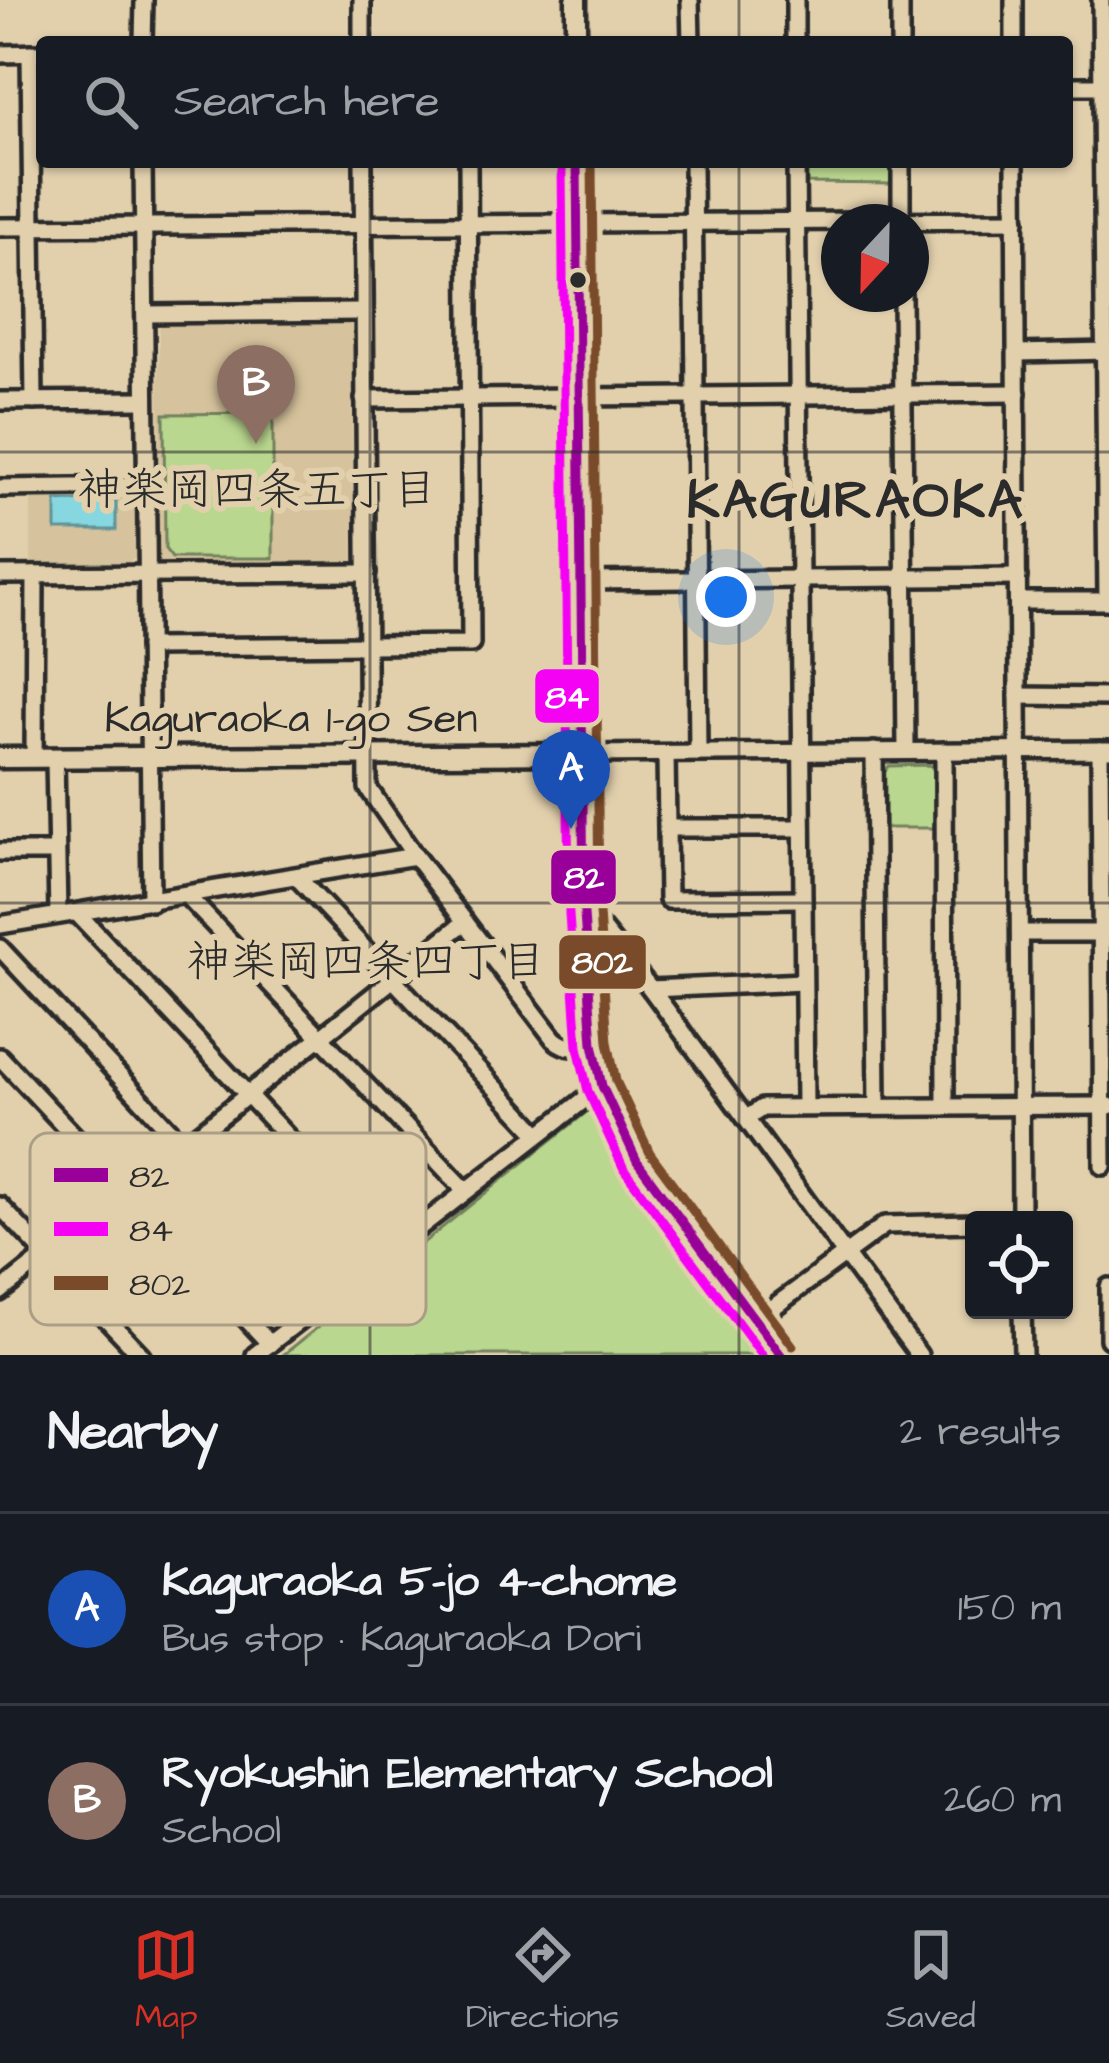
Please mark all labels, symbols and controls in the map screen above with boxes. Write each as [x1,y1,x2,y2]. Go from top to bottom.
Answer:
search box [36,36,1073,168]
icon: search [78,69,144,135]
text: Search here [174,71,440,133]
north arrow [821,204,929,312]
unlabelled marker [567,269,589,291]
pin: B [217,345,295,444]
district label: 神楽岡四条五丁目 [77,460,437,522]
district label: KAGURAOKA [687,464,1025,539]
your location [696,567,756,627]
line badge: 84 [533,667,601,725]
text: 84 [545,675,589,721]
street label: Kaguraoka 1-go Sen [104,691,478,749]
pin: A [532,730,610,829]
line badge: 82 [549,848,618,906]
text: 82 [564,855,604,901]
district label: 神楽岡四条四丁目 [186,932,546,994]
line badge: 802 [557,933,648,991]
text: 802 [571,940,633,986]
legend [30,1133,426,1325]
text: 82 [129,1154,169,1200]
text: 84 [129,1208,173,1254]
map controls [965,1211,1073,1319]
button: locate [965,1211,1073,1319]
text: 802 [129,1262,190,1308]
text: Nearby [48,1398,218,1469]
text: 2 results [900,1406,1061,1460]
text: Kaguraoka 5-jo 4-chome [162,1551,677,1613]
text: A [75,1582,99,1636]
text: 150 m [958,1582,1061,1636]
text: Bus stop · Kaguraoka Dori [162,1613,641,1667]
text: Ryokushin Elementary School [162,1743,773,1805]
text: B [73,1774,101,1828]
text: 260 m [944,1774,1061,1828]
text: School [162,1805,281,1859]
tab: Map [133,1922,199,2040]
tab: Directions [466,1922,619,2040]
tab: Saved [886,1922,976,2040]

